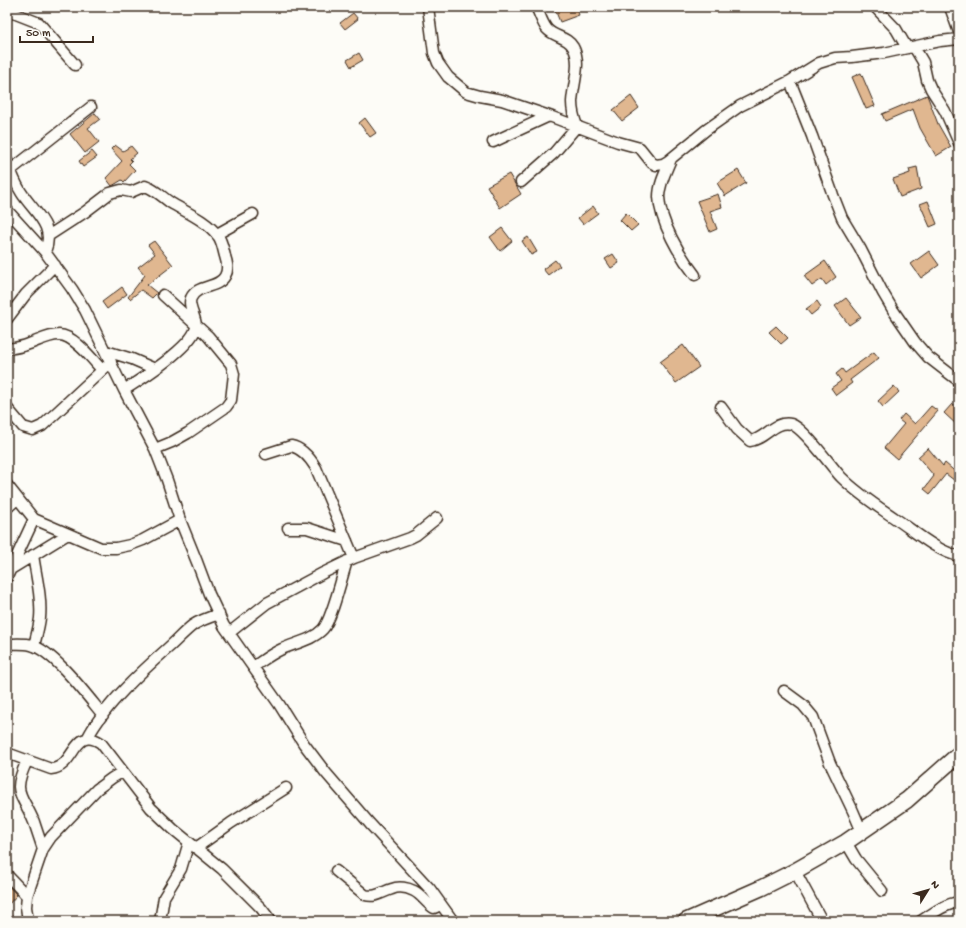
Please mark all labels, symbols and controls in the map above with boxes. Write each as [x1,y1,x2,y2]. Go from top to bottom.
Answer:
scale bar [20,18,93,44]
text: 50 m [26,27,51,41]
north arrow [908,870,948,910]
text: N [927,879,941,892]

